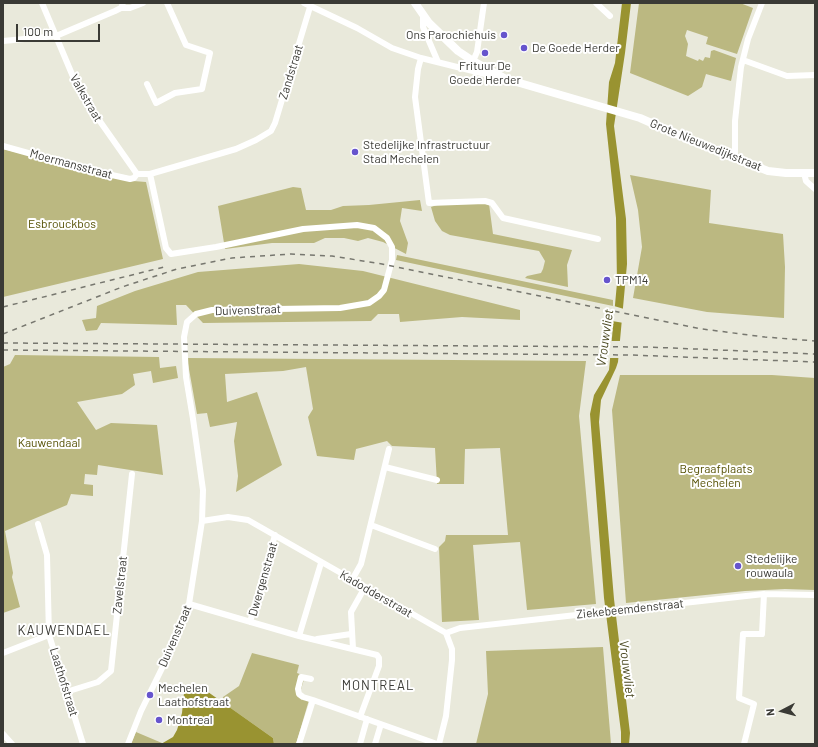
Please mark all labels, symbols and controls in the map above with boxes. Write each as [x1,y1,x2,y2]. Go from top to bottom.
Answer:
scale bar [18,16,102,42]
text: 100 m [23,24,53,38]
place label: Ons Parochiehuis [406,28,496,42]
marker: Ons Parochiehuis [499,30,509,40]
place label: De Goede Herder [532,41,620,55]
street label: Zandstraat [276,43,306,101]
marker: De Goede Herder [519,43,529,53]
marker: Frituur De Goede Herder [480,48,490,58]
place label: Frituur De Goede Herder [449,59,521,87]
street label: Valkstraat [67,72,105,124]
street label: Grote Nieuwedijkstraat [648,116,764,174]
place label: Stedelijke Infrastructuur Stad Mechelen [363,138,490,166]
street label: Moermansstraat [28,146,114,182]
marker: Stedelijke Infrastructuur Stad Mechelen [350,147,360,157]
park label: Esbrouckbos [28,217,96,231]
place label: TPM14 [615,273,648,287]
marker: TPM14 [602,275,612,285]
street label: Duivenstraat [215,302,281,318]
water label: Vrouwvliet [593,308,617,368]
park label: Kauwendaal [18,436,80,450]
park label: Begraafplaats Mechelen [680,462,752,490]
street label: Dwergenstraat [246,540,280,618]
place label: Stedelijke rouwaula [746,552,797,580]
street label: Zavelstraat [110,555,130,615]
marker: Stedelijke rouwaula [733,561,743,571]
street label: Kadodderstraat [337,567,415,621]
street label: Ziekebeemdenstraat [576,596,684,622]
street label: Duivenstraat [155,603,195,669]
district label: KAUWENDAEL [17,623,111,639]
water label: Vrouwvliet [616,639,638,699]
street label: Laathofstraat [47,646,81,718]
district label: MONTREAL [342,678,414,694]
place label: Mechelen Laathofstraat [158,681,229,709]
marker: Mechelen Laathofstraat [145,690,155,700]
north arrow [762,691,802,731]
text: N [763,708,776,717]
place label: Montreal [167,713,212,727]
marker: Montreal [154,715,164,725]

